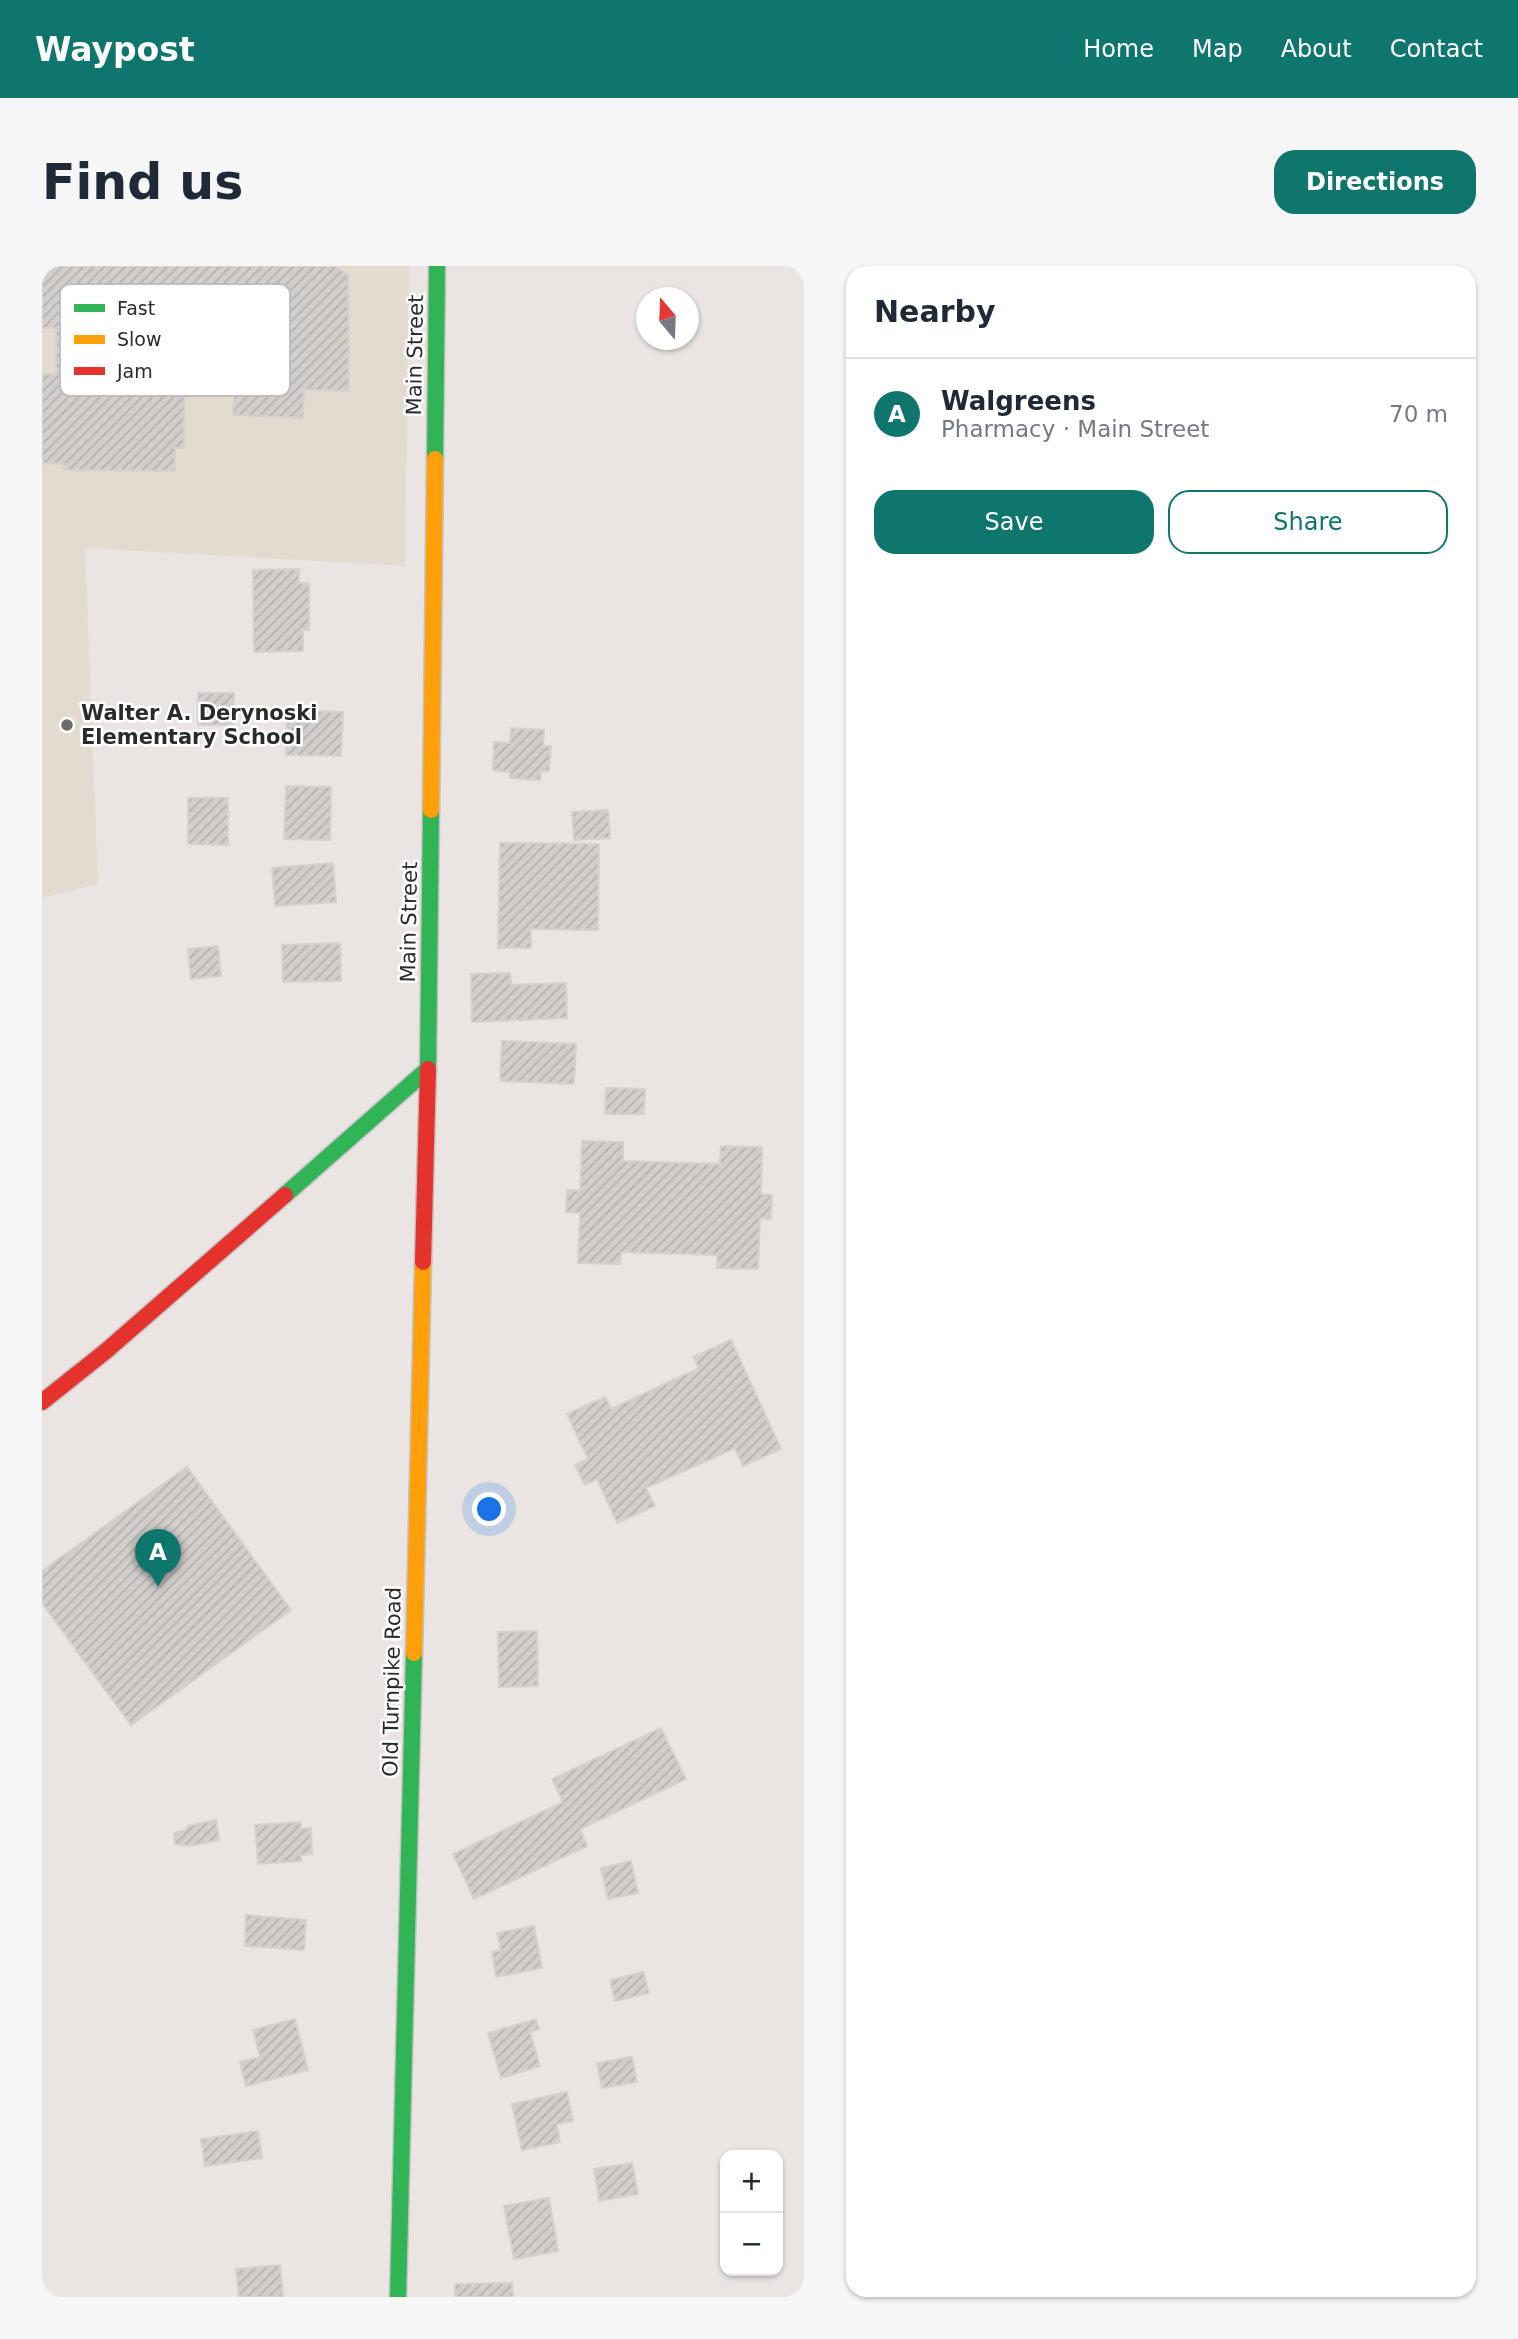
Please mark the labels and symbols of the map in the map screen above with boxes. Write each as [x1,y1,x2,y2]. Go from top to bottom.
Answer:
legend [60,284,290,396]
north arrow [636,287,699,350]
street label: Main Street [402,294,428,416]
text: Fast [117,297,155,319]
text: Slow [117,328,162,350]
text: Jam [116,360,153,382]
place label: Walter A. Derynoski Elementary School [81,701,317,749]
marker: Walter A. Derynoski Elementary School [59,717,75,733]
street label: Main Street [396,861,422,983]
your location [472,1492,506,1526]
pin: A [135,1529,181,1587]
street label: Old Turnpike Road [378,1587,406,1777]

